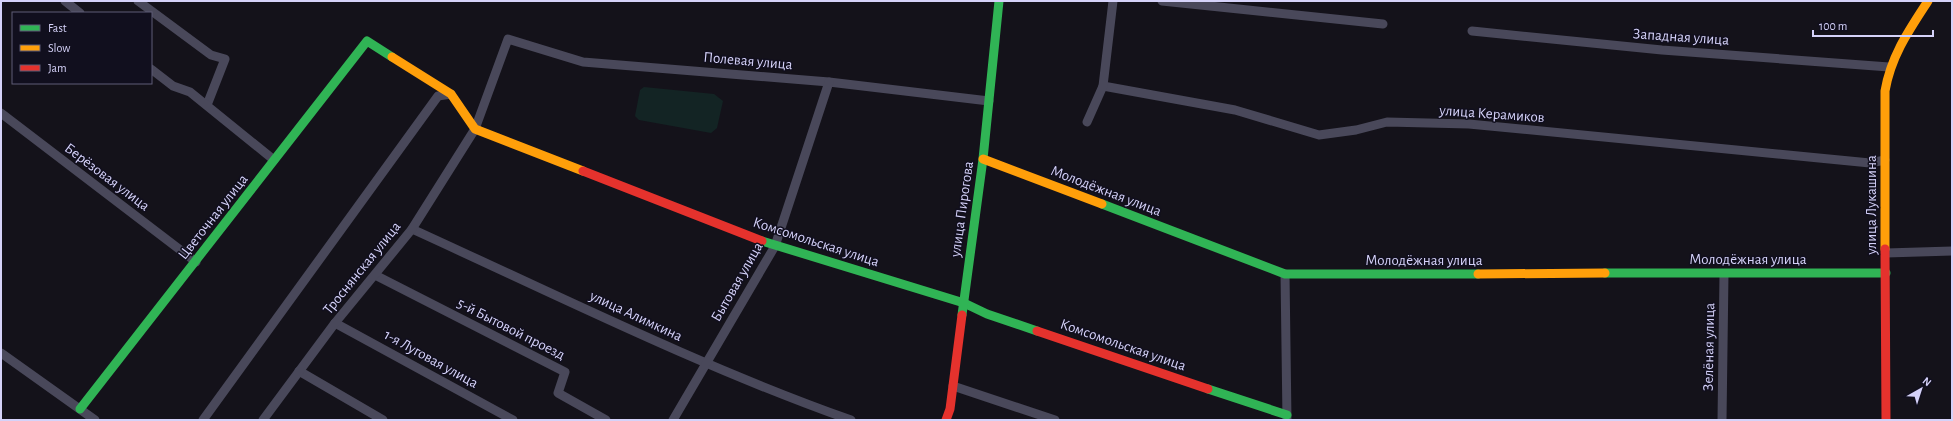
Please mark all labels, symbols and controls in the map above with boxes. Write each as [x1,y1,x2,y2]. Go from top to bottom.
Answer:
legend [12,12,152,84]
scale bar [1813,12,1933,38]
text: 100 m [1819,20,1847,32]
text: Fast [48,22,67,34]
street label: Западная улица [1632,26,1730,48]
text: Slow [48,42,70,54]
street label: Полевая улица [703,50,793,72]
text: Jam [48,62,67,74]
street label: улица Керамиков [1438,103,1545,125]
street label: Берёзовая улица [62,140,152,214]
street label: улица Лукашина [1864,155,1879,256]
street label: улица Пирогова [948,160,976,259]
street label: Молодёжная улица [1049,163,1164,219]
street label: Цветочная улица [175,172,251,262]
street label: Комсомольская улица [751,214,881,270]
street label: Троснянская улица [320,219,404,317]
street label: Бытовая улица [708,240,766,324]
street label: Молодёжная улица [1689,252,1807,267]
street label: Молодёжная улица [1365,253,1483,268]
street label: улица Алимкина [586,288,685,344]
street label: 5-й Бытовой проезд [455,295,567,363]
street label: Зелёная улица [1701,303,1717,391]
street label: Комсомольская улица [1058,316,1188,374]
street label: 1-я Луговая улица [382,327,481,391]
north arrow [1901,369,1941,409]
text: N [1921,375,1933,388]

